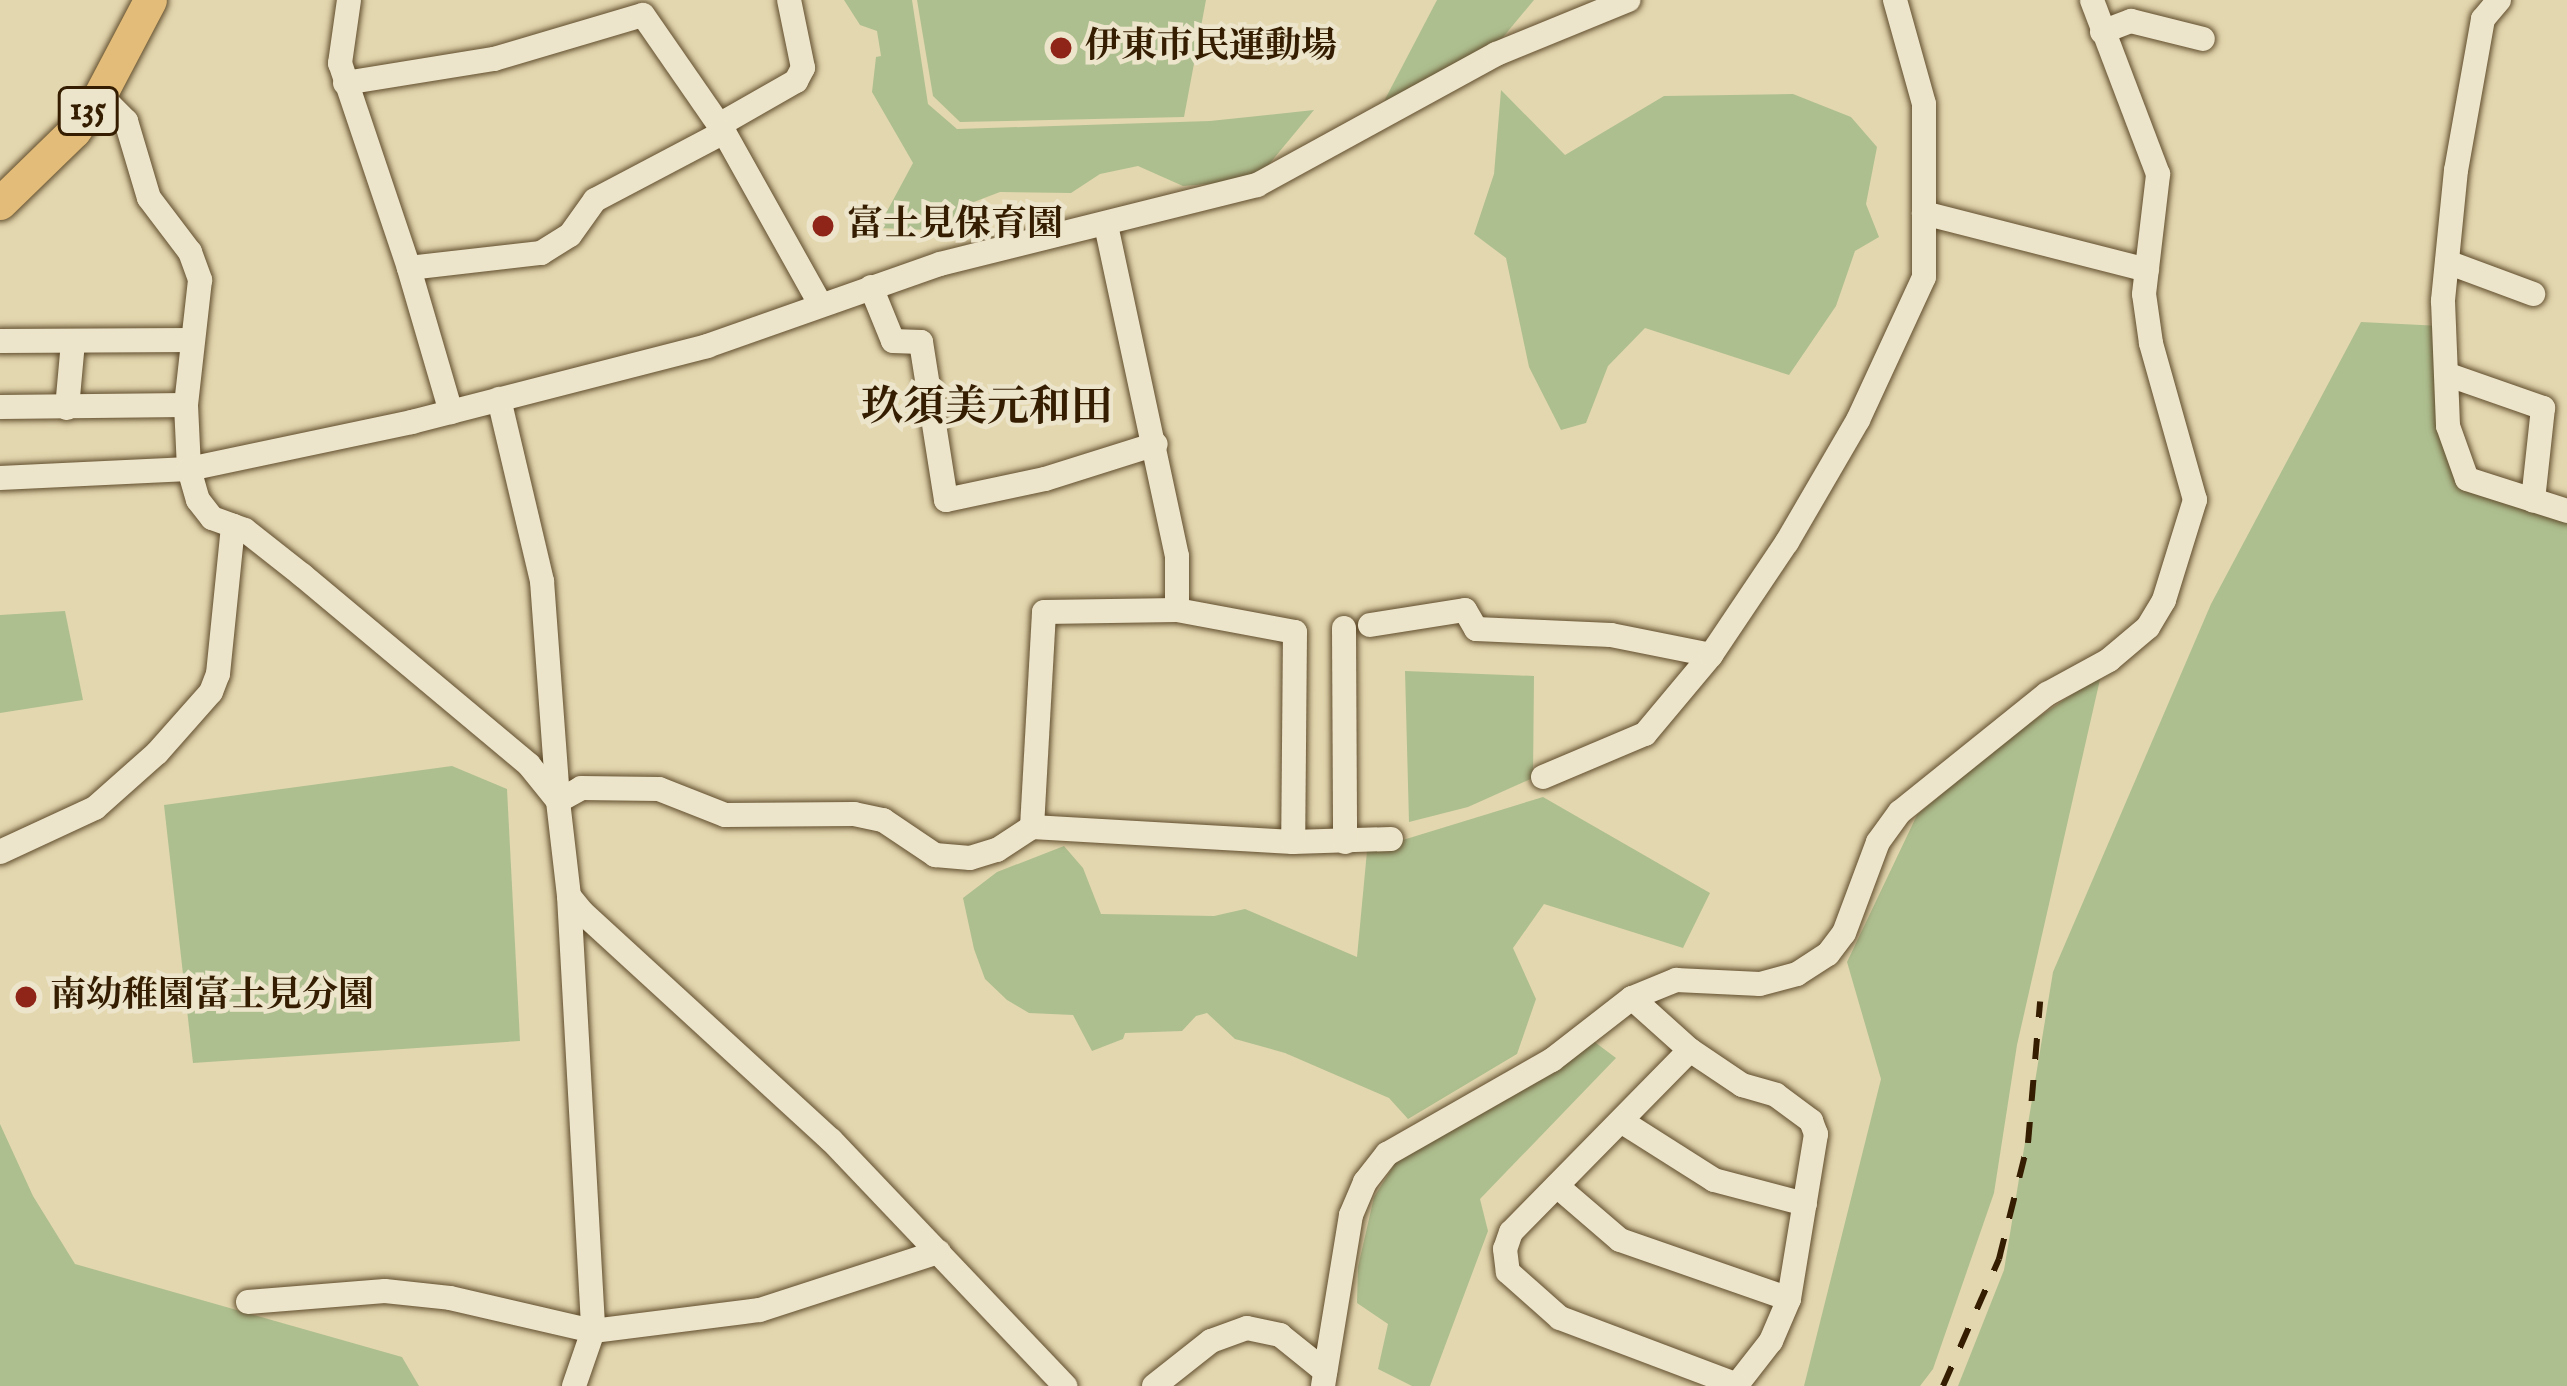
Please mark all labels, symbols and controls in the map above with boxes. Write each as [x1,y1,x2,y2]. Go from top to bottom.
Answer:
place label: 伊東市民運動場 [1085,26,1337,70]
marker: 伊東市民運動場 [1048,35,1074,61]
road number: 135 [55,84,121,138]
place label: 富士見保育園 [847,204,1063,248]
marker: 富士見保育園 [810,213,836,239]
district label: 玖須美元和田 [861,384,1113,434]
place label: 南幼稚園富士見分園 [50,975,374,1019]
marker: 南幼稚園富士見分園 [13,984,39,1010]

